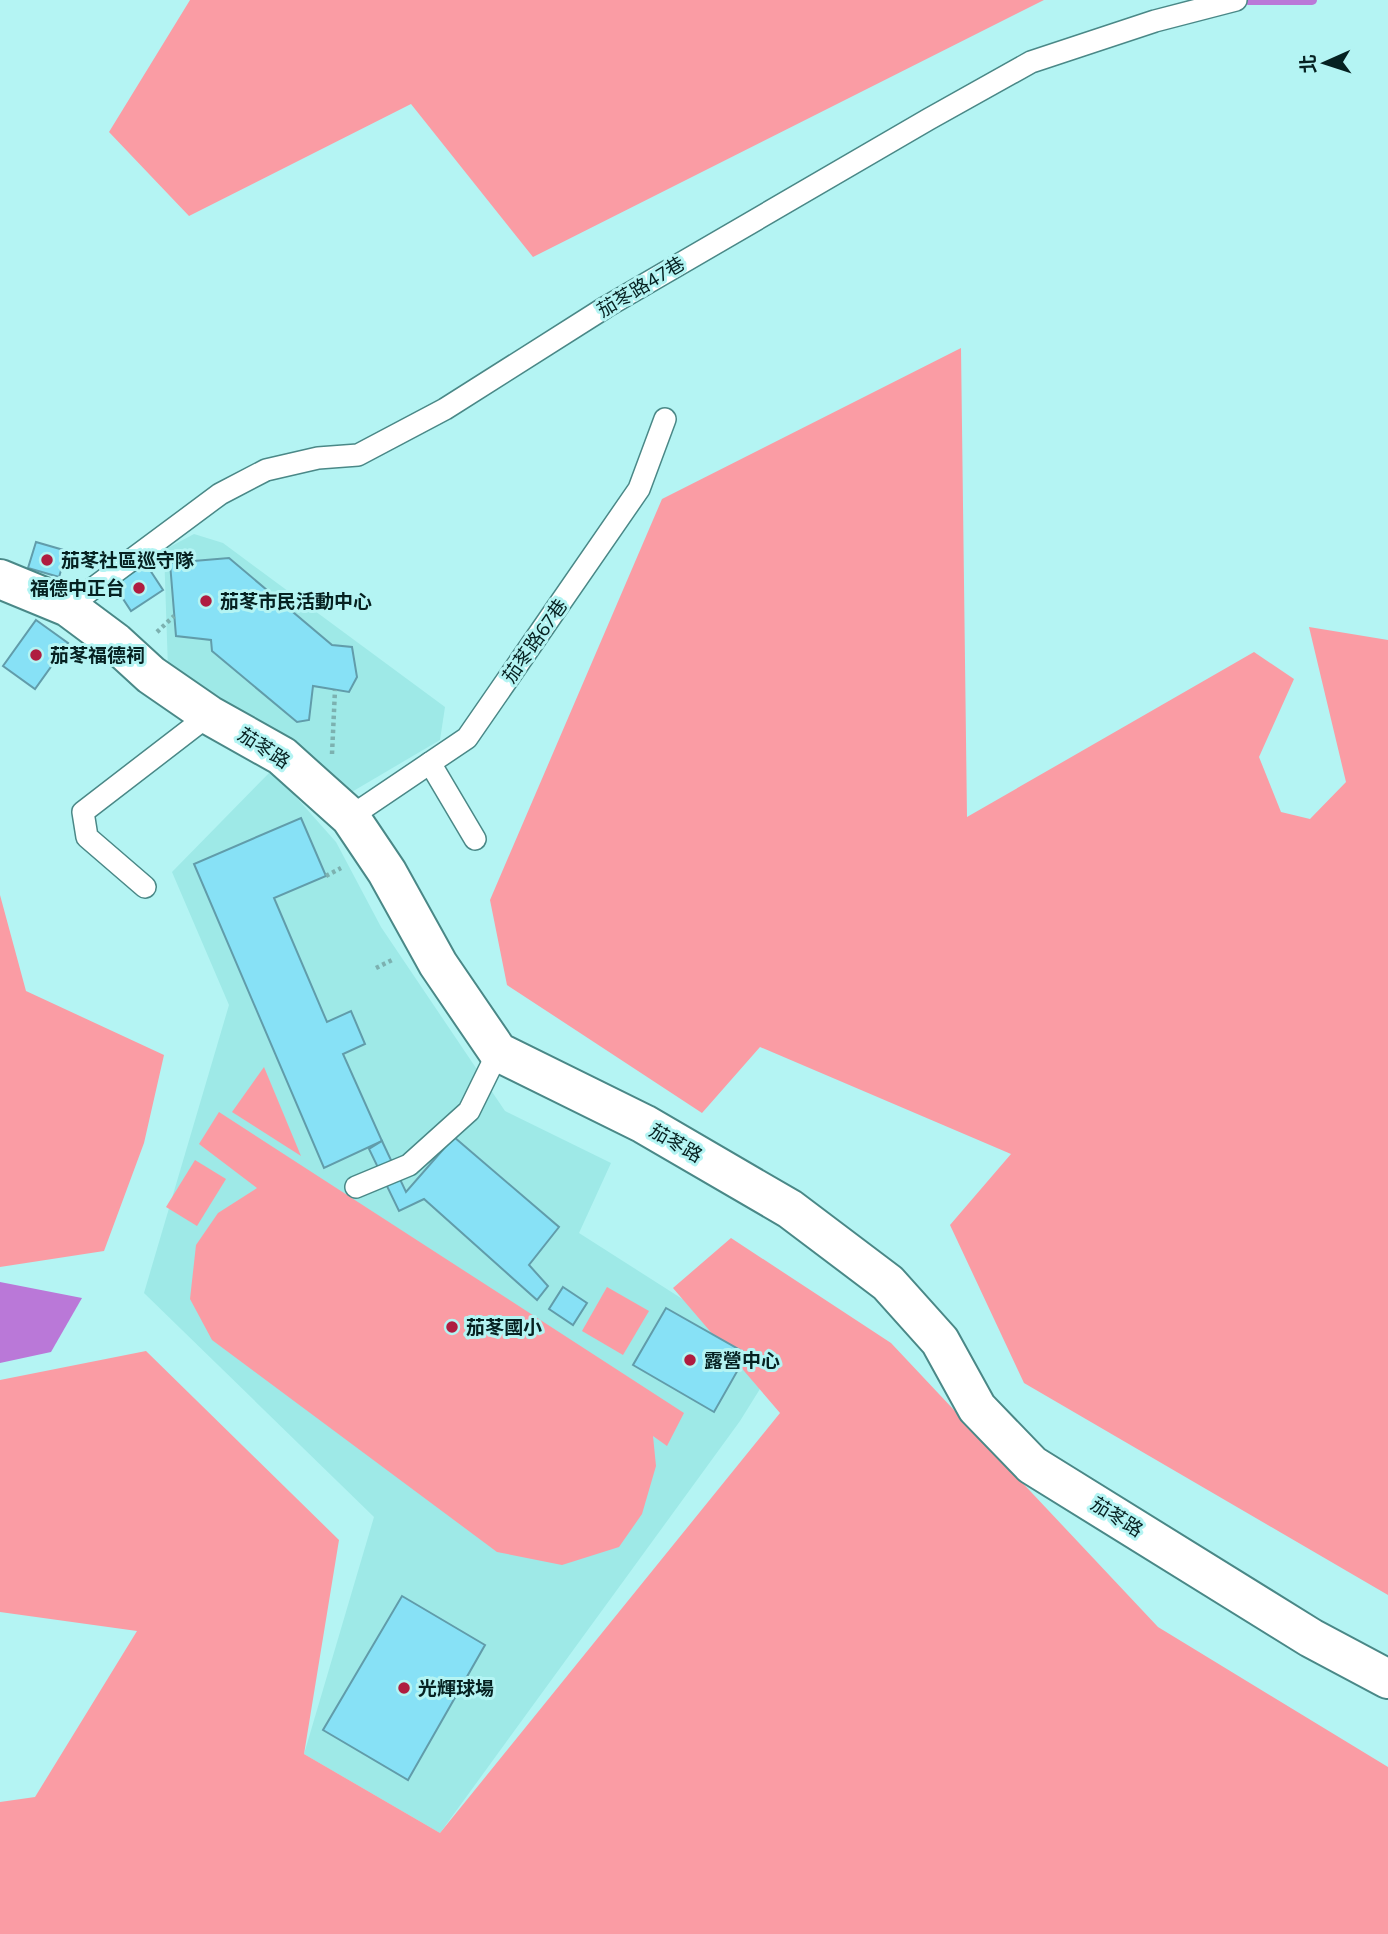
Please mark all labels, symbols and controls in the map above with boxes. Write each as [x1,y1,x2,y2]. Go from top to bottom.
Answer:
north arrow [1290,28,1360,98]
text: 北 [1297,54,1321,74]
street label: 茄苳路47巷 [593,252,689,322]
place label: 茄苳社區巡守隊 [61,549,194,572]
marker: 茄苳社區巡守隊 [39,552,55,568]
place label: 福德中正台 [30,577,125,600]
marker: 福德中正台 [131,580,147,596]
place label: 茄苳市民活動中心 [220,590,372,613]
marker: 茄苳市民活動中心 [198,593,214,609]
street label: 茄苳路67巷 [498,595,572,687]
place label: 茄苳福德祠 [50,644,145,667]
marker: 茄苳福德祠 [28,647,44,663]
street label: 茄苳路 [234,723,294,773]
street label: 茄苳路 [646,1119,706,1167]
place label: 茄苳國小 [466,1316,542,1339]
marker: 茄苳國小 [444,1319,460,1335]
place label: 露營中心 [704,1349,780,1372]
marker: 露營中心 [682,1352,698,1368]
street label: 茄苳路 [1087,1492,1147,1542]
place label: 光輝球場 [418,1677,494,1700]
marker: 光輝球場 [396,1680,412,1696]

